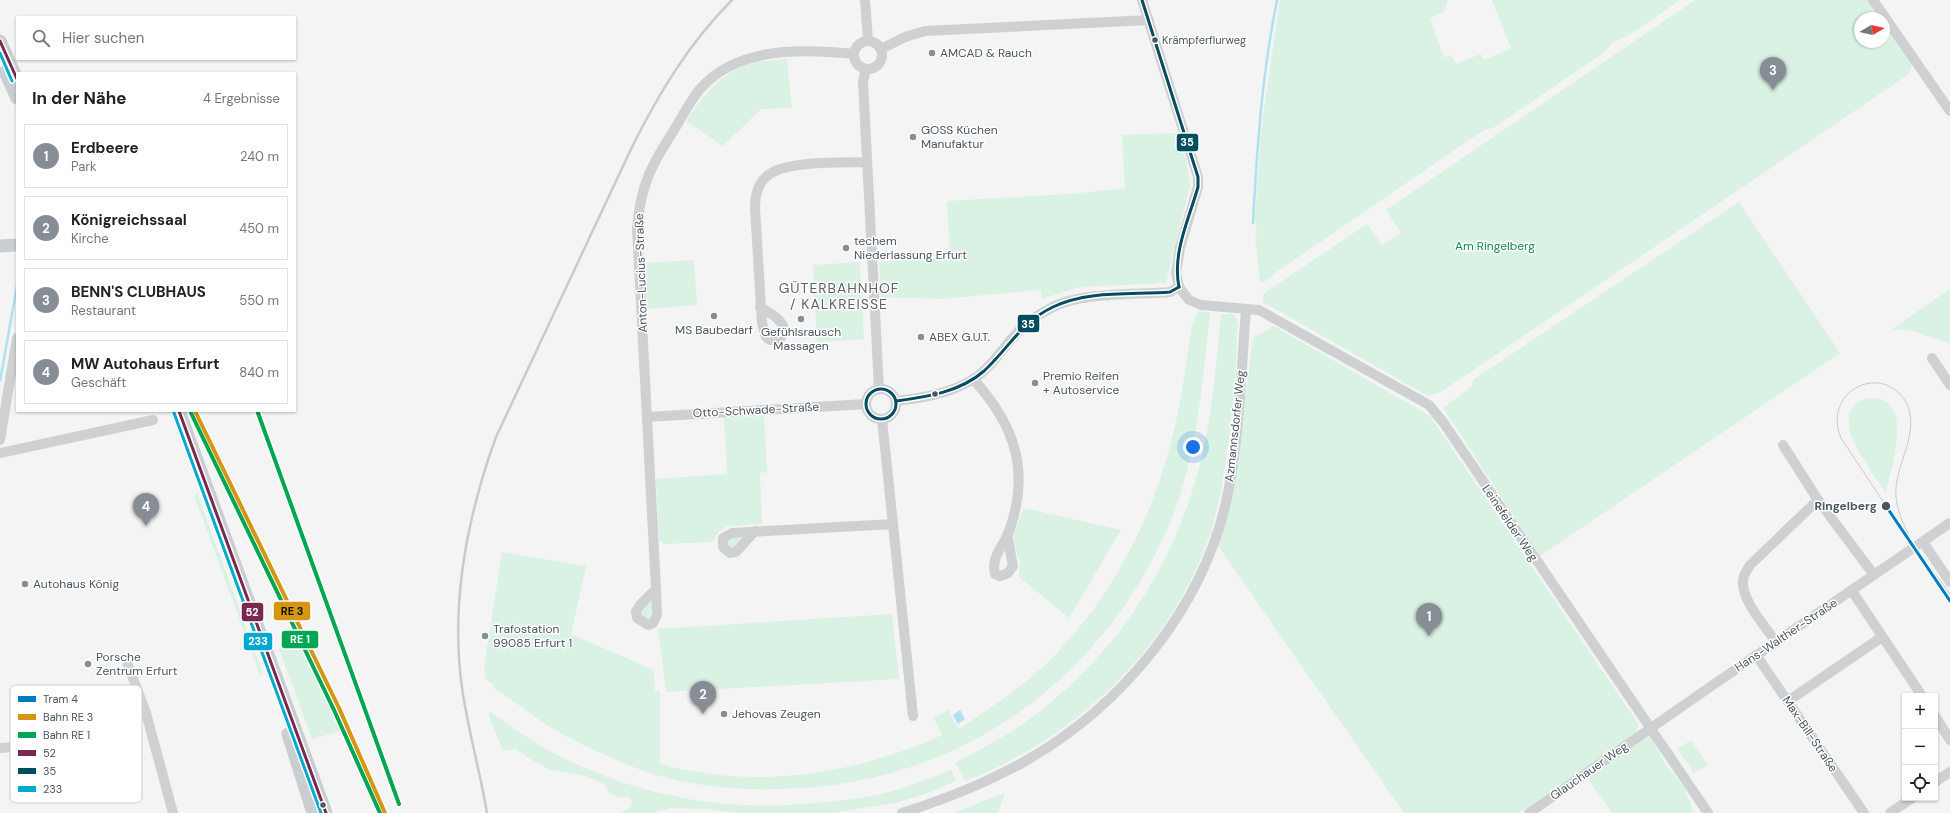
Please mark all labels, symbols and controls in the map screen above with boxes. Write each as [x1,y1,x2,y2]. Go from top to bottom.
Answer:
north arrow [1854,12,1890,48]
search box [16,16,296,60]
icon: search [30,27,52,49]
text: Hier suchen [62,28,144,48]
place label: Krämpferflurweg [1162,33,1246,47]
marker: Krämpferflurweg [1150,35,1160,45]
place label: AMCAD & Rauch [940,45,1032,61]
marker: AMCAD & Rauch [927,48,937,58]
pin: 3 [1760,57,1786,90]
text: In der Nähe [32,87,127,109]
text: 4 Ergebnisse [203,90,280,107]
place label: GOSS Küchen Manufaktur [921,122,998,152]
marker: GOSS Küchen Manufaktur [908,132,918,142]
line badge: 35 [1176,133,1199,152]
text: 35 [1180,135,1194,149]
text: Erdbeere [71,138,139,158]
text: 1 [44,148,48,165]
text: 240 m [240,148,279,165]
text: Park [71,158,97,175]
text: Königreichssaal [71,210,187,230]
street label: Anton-Lucius-Straße [631,213,651,333]
text: 2 [42,220,50,237]
text: 450 m [239,220,279,237]
text: Kirche [71,230,109,247]
place label: techem Niederlassung Erfurt [854,233,967,263]
park label: Am Ringelberg [1455,238,1535,254]
marker: techem Niederlassung Erfurt [841,243,851,253]
district label: GÜTERBAHNHOF / KALKREISSE [779,279,899,313]
text: BENN'S CLUBHAUS [71,282,206,302]
text: 3 [42,292,50,309]
text: 550 m [239,292,279,309]
text: Restaurant [71,302,136,319]
marker: MS Baubedarf [709,311,719,321]
marker: Gefühlsrausch Massagen [796,314,806,324]
line badge: 35 [1017,314,1040,333]
text: 35 [1021,317,1035,331]
place label: MS Baubedarf [675,322,753,338]
place label: Gefühlsrausch Massagen [761,324,841,354]
place label: ABEX G.U.T. [929,329,990,345]
marker: ABEX G.U.T. [916,332,926,342]
text: MW Autohaus Erfurt [71,354,219,374]
text: 4 [42,364,50,381]
text: 840 m [239,364,279,381]
place label: Premio Reifen + Autoservice [1043,368,1120,398]
street label: Azmannsdorfer Weg [1221,369,1249,483]
text: Geschäft [71,374,126,391]
marker: Premio Reifen + Autoservice [1030,378,1040,388]
unlabelled marker [930,389,940,399]
street label: Otto-Schwade-Straße [692,399,820,421]
your location [1183,437,1203,457]
street label: Leinefelder Weg [1478,482,1542,565]
pin: 4 [133,493,159,526]
place label: Ringelberg [1814,498,1877,514]
marker: Ringelberg [1880,500,1892,512]
place label: Autohaus König [33,576,119,592]
marker: Autohaus König [20,579,30,589]
street label: Hans-Walther-Straße [1732,595,1841,675]
line badge: RE 3 [273,601,311,621]
line badge: 52 [241,602,264,622]
pin: 1 [1416,603,1442,636]
text: RE 3 [281,604,303,618]
text: 52 [245,605,259,619]
place label: Trafostation 99085 Erfurt 1 [493,621,572,651]
line badge: RE 1 [281,630,319,649]
marker: Trafostation 99085 Erfurt 1 [480,631,490,641]
line badge: 233 [243,632,273,651]
text: RE 1 [290,632,310,646]
text: 233 [248,634,268,648]
place label: Porsche Zentrum Erfurt [96,649,178,679]
marker: Porsche Zentrum Erfurt [83,659,93,669]
pin: 2 [690,681,716,714]
legend [10,685,142,803]
text: Tram 4 [43,692,78,706]
street label: Max-Bill-Straße [1779,693,1841,775]
map controls [1902,693,1938,801]
button: + [1902,693,1938,729]
place label: Jehovas Zeugen [732,706,821,722]
marker: Jehovas Zeugen [719,709,729,719]
text: Bahn RE 3 [43,710,93,724]
text: Bahn RE 1 [43,728,90,742]
button: − [1902,729,1938,765]
street label: Glauchauer Weg [1547,738,1631,804]
text: 52 [43,746,56,760]
text: 35 [43,764,57,778]
button: locate [1902,765,1938,801]
text: 233 [43,782,62,796]
unlabelled marker [318,800,328,810]

